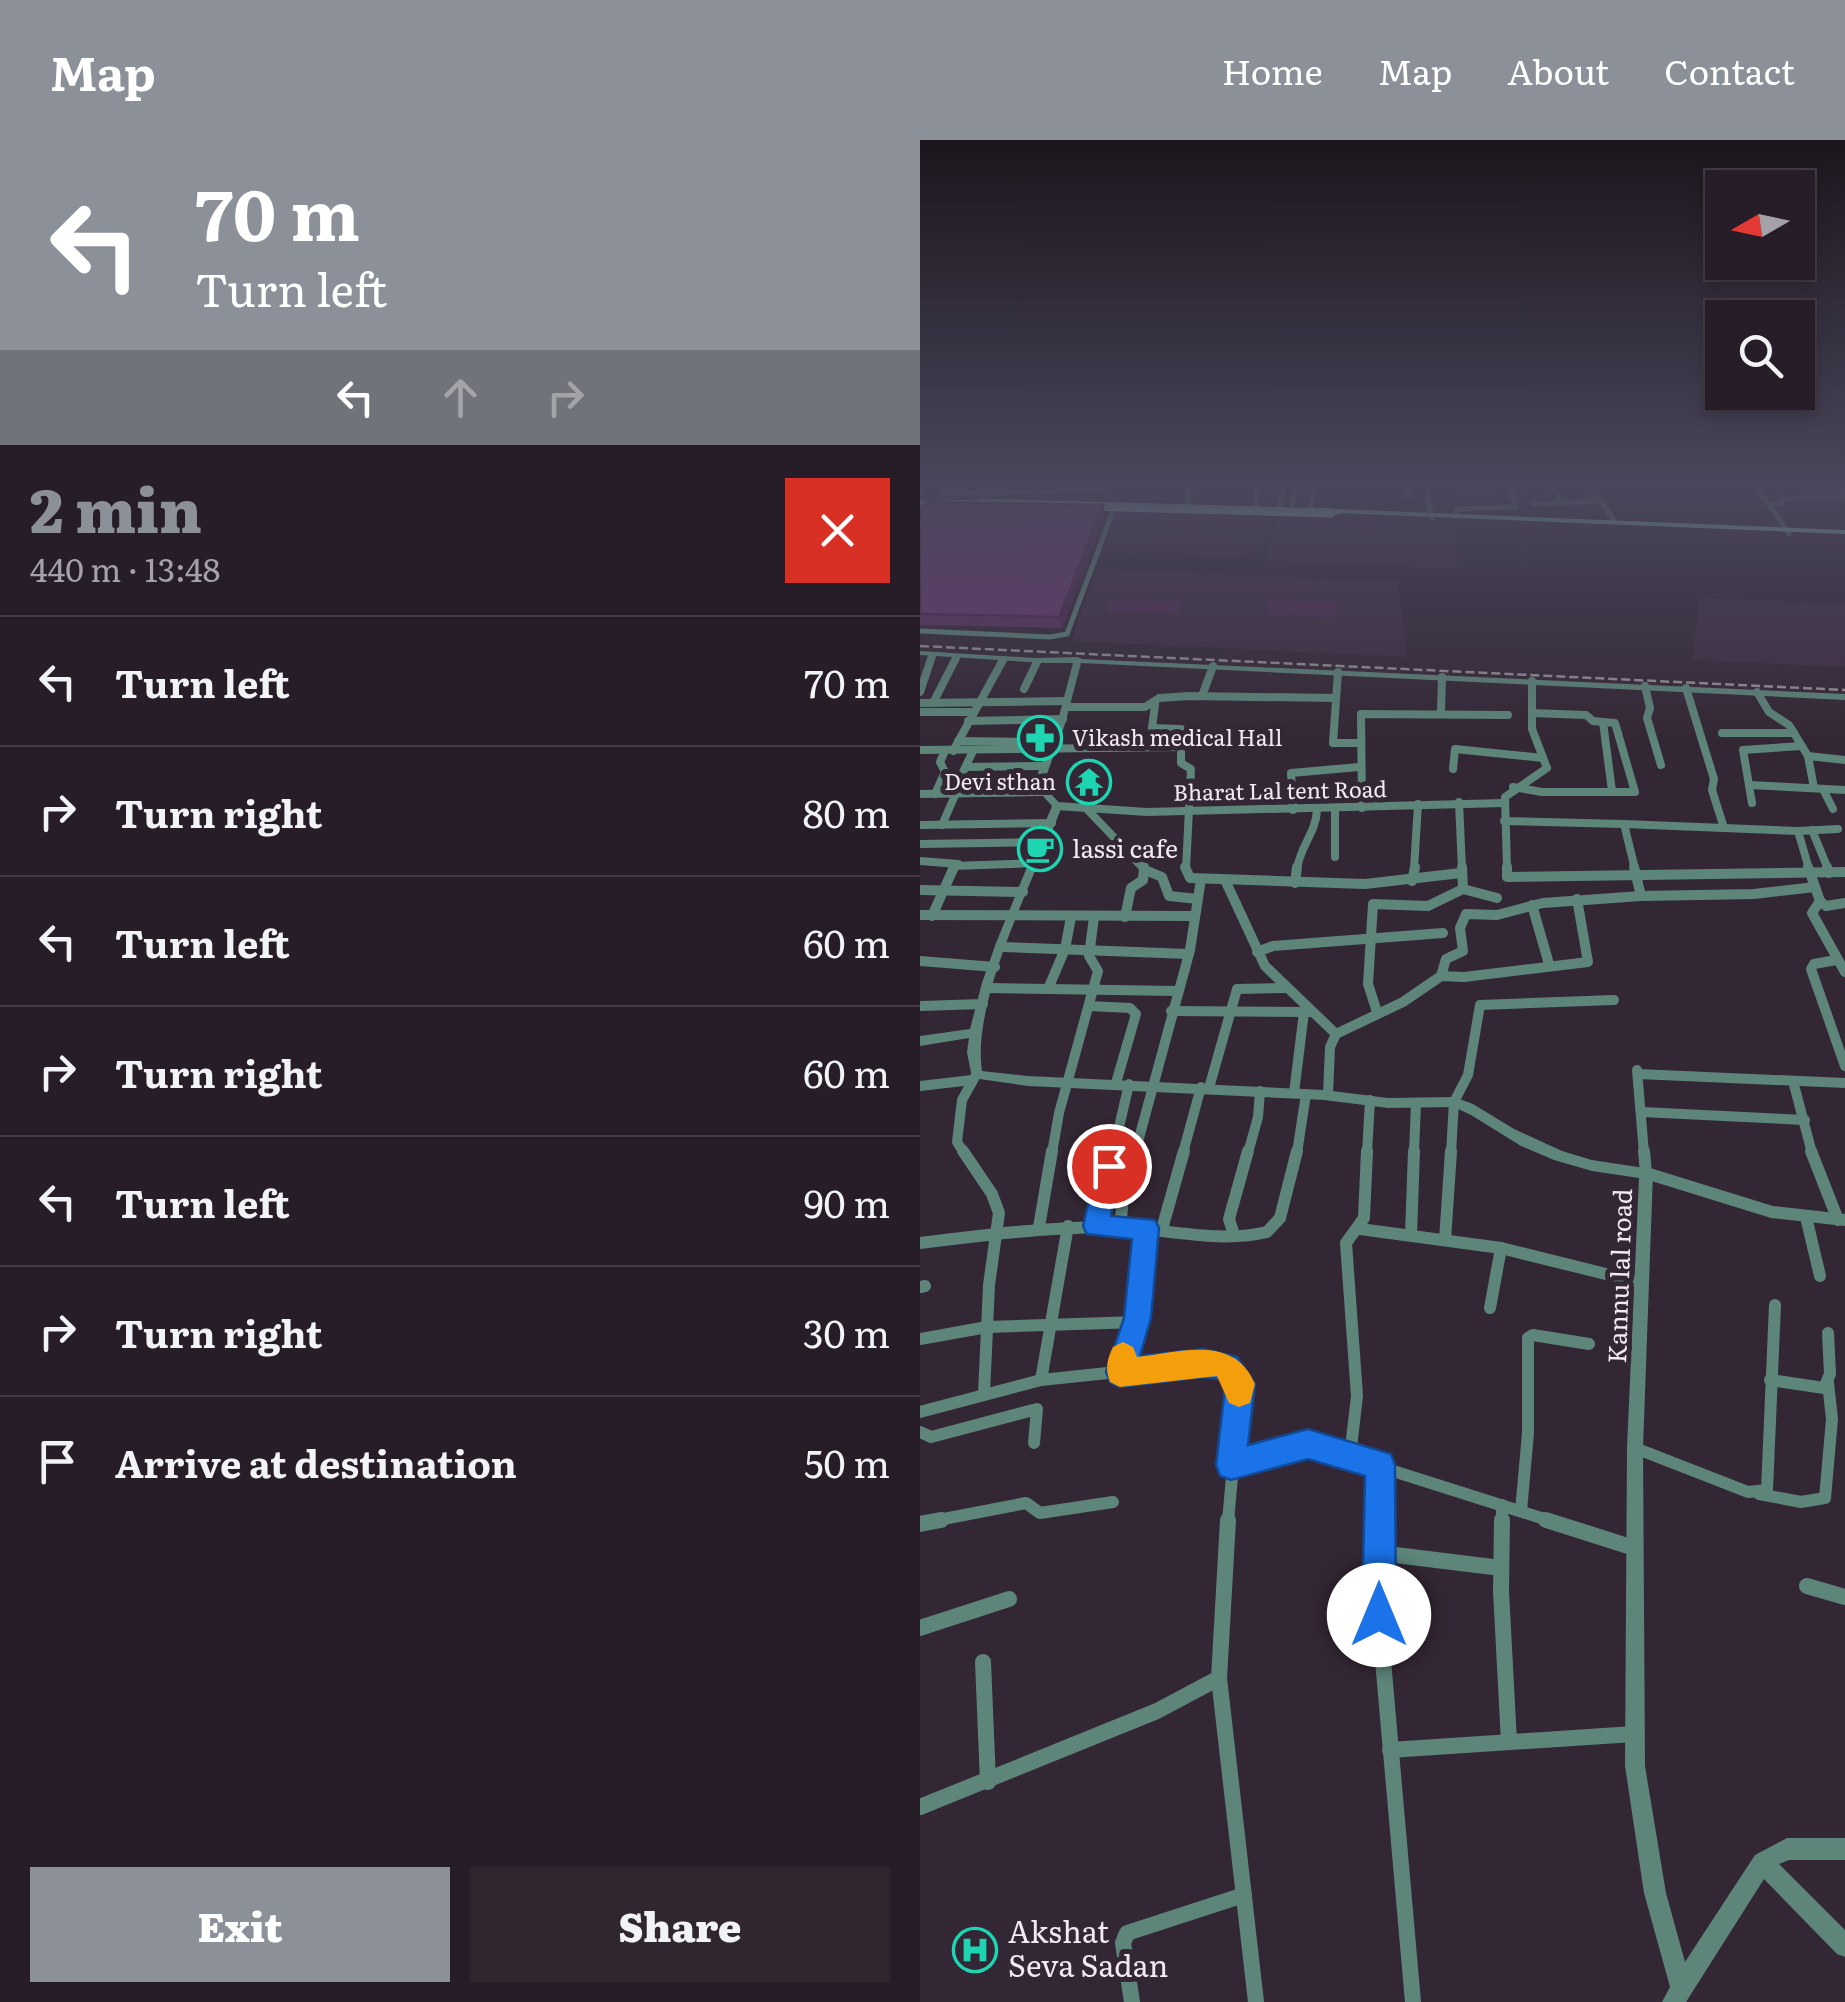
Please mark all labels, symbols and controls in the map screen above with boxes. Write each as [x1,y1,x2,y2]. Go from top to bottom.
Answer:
text: Map [50,35,156,106]
text: Home [1222,44,1323,96]
text: Map [1378,44,1452,96]
text: About [1507,44,1609,96]
text: Contact [1664,44,1795,96]
text: 70 m [195,159,360,263]
north arrow [1705,170,1815,280]
map controls [1705,170,1815,410]
icon: left [30,180,160,310]
text: Turn left [195,254,387,321]
button: search [1705,300,1815,410]
icon: left [328,370,383,425]
icon: ahead [433,370,488,425]
icon: right [538,370,593,425]
text: 2 min [30,462,202,551]
button: close [785,478,890,583]
text: 440 m · 13:48 [30,544,220,592]
text: Turn left [115,653,290,710]
text: 70 m [804,653,890,710]
icon: left [30,654,85,709]
pharmacy icon: Vikash medical Hall [1017,715,1063,761]
place label: Vikash medical Hall [1072,720,1282,753]
temple icon: Devi sthan [1066,759,1112,805]
place label: Devi sthan [944,764,1056,797]
street label: Bharat Lal tent Road [1173,771,1387,808]
text: Turn right [115,783,322,840]
text: 80 m [803,783,890,840]
icon: right [30,784,85,839]
cafe icon: lassi cafe [1017,826,1063,872]
place label: lassi cafe [1072,829,1178,866]
text: Turn left [115,913,290,970]
text: 60 m [803,913,890,970]
icon: left [30,914,85,969]
text: Turn right [115,1043,322,1100]
text: 60 m [803,1043,890,1100]
icon: right [30,1044,85,1099]
pin [1067,1124,1152,1209]
icon: arrive [1082,1139,1137,1194]
text: Turn left [115,1173,290,1230]
text: 90 m [804,1173,890,1230]
icon: left [30,1174,85,1229]
street label: Kannu lal road [1597,1188,1640,1364]
text: Turn right [115,1303,322,1360]
text: 30 m [803,1303,890,1360]
icon: right [30,1304,85,1359]
text: Arrive at destination [115,1433,517,1490]
text: 50 m [804,1433,890,1490]
icon: arrive [30,1434,85,1489]
position arrow [1327,1563,1431,1667]
button: Exit [30,1867,450,1982]
button: Share [470,1867,890,1982]
place label: Akshat Seva Sadan [1008,1908,1168,1986]
hospital icon: Akshat Seva Sadan [952,1927,998,1973]

